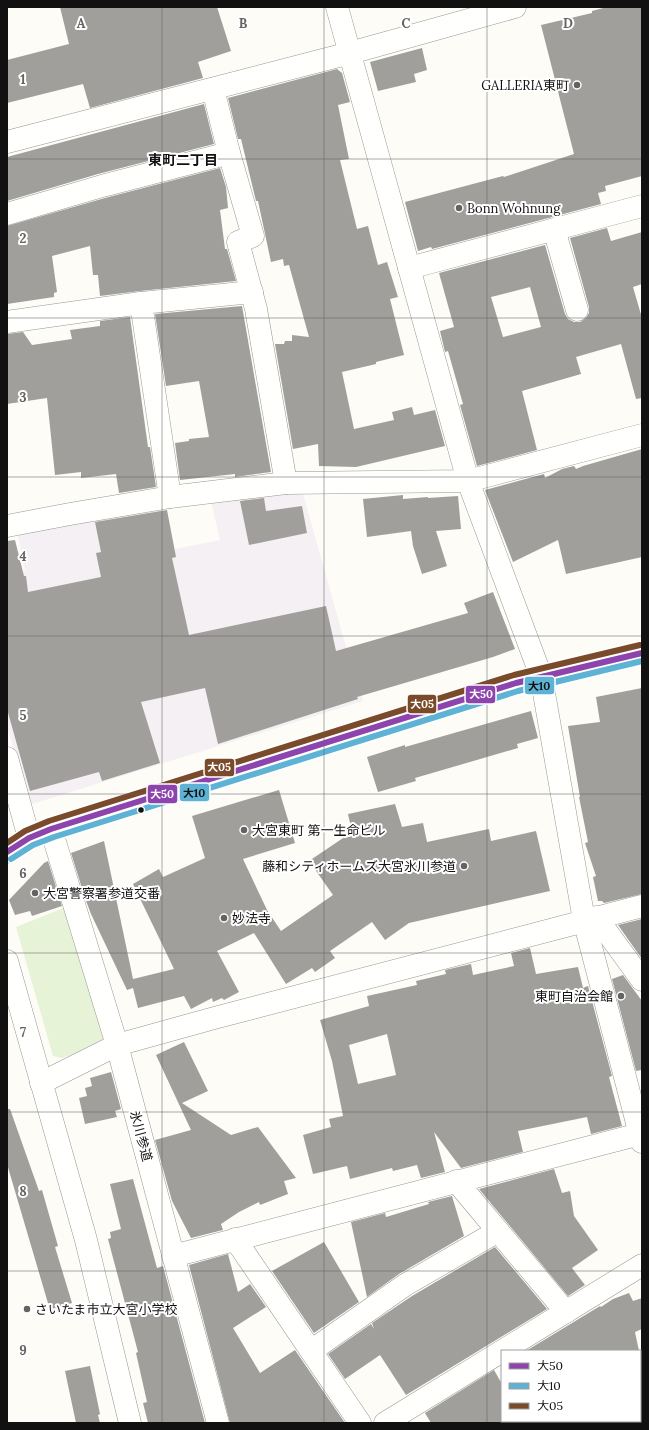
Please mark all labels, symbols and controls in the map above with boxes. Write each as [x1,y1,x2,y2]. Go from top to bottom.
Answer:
text: A [77,15,86,32]
text: B [239,15,248,32]
text: C [402,15,411,32]
text: D [563,15,573,32]
text: 1 [20,71,26,88]
place label: GALLERIA東町 [481,77,569,94]
marker: GALLERIA東町 [572,80,582,90]
district label: 東町二丁目 [148,151,218,169]
place label: Bonn Wohnung [467,200,561,217]
marker: Bonn Wohnung [454,203,464,213]
text: 2 [20,230,27,247]
text: 3 [19,389,27,406]
text: 4 [19,548,27,565]
line badge: 大10 [524,676,555,695]
text: 大10 [528,679,550,693]
line badge: 大50 [465,685,496,704]
text: 大50 [469,687,493,701]
line badge: 大05 [407,694,437,714]
text: 大05 [410,697,434,711]
text: 5 [19,707,27,724]
line badge: 大05 [204,758,235,777]
text: 大05 [207,760,231,774]
line badge: 大10 [179,783,210,802]
line badge: 大50 [147,784,178,804]
text: 大10 [183,786,205,800]
text: 大50 [150,787,174,801]
unlabelled marker [136,805,146,815]
place label: 大宮東町 第一生命ビル [252,822,385,839]
marker: 大宮東町 第一生命ビル [239,825,249,835]
place label: 藤和シティホームズ大宮氷川参道 [262,858,456,875]
marker: 藤和シティホームズ大宮氷川参道 [459,861,469,871]
text: 6 [19,865,27,882]
place label: 大宮警察署参道交番 [43,885,160,902]
marker: 大宮警察署参道交番 [30,888,40,898]
place label: 妙法寺 [232,910,271,927]
marker: 妙法寺 [219,913,229,923]
place label: 東町自治会館 [535,988,613,1005]
marker: 東町自治会館 [616,991,626,1001]
text: 7 [20,1024,26,1041]
street label: 氷川参道 [126,1109,156,1163]
text: 8 [19,1183,27,1200]
place label: さいたま市立大宮小学校 [35,1301,178,1318]
marker: さいたま市立大宮小学校 [22,1304,32,1314]
text: 9 [19,1342,27,1359]
legend [501,1350,641,1422]
text: 大50 [537,1358,563,1373]
text: 大10 [537,1378,561,1393]
text: 大05 [537,1398,563,1413]

